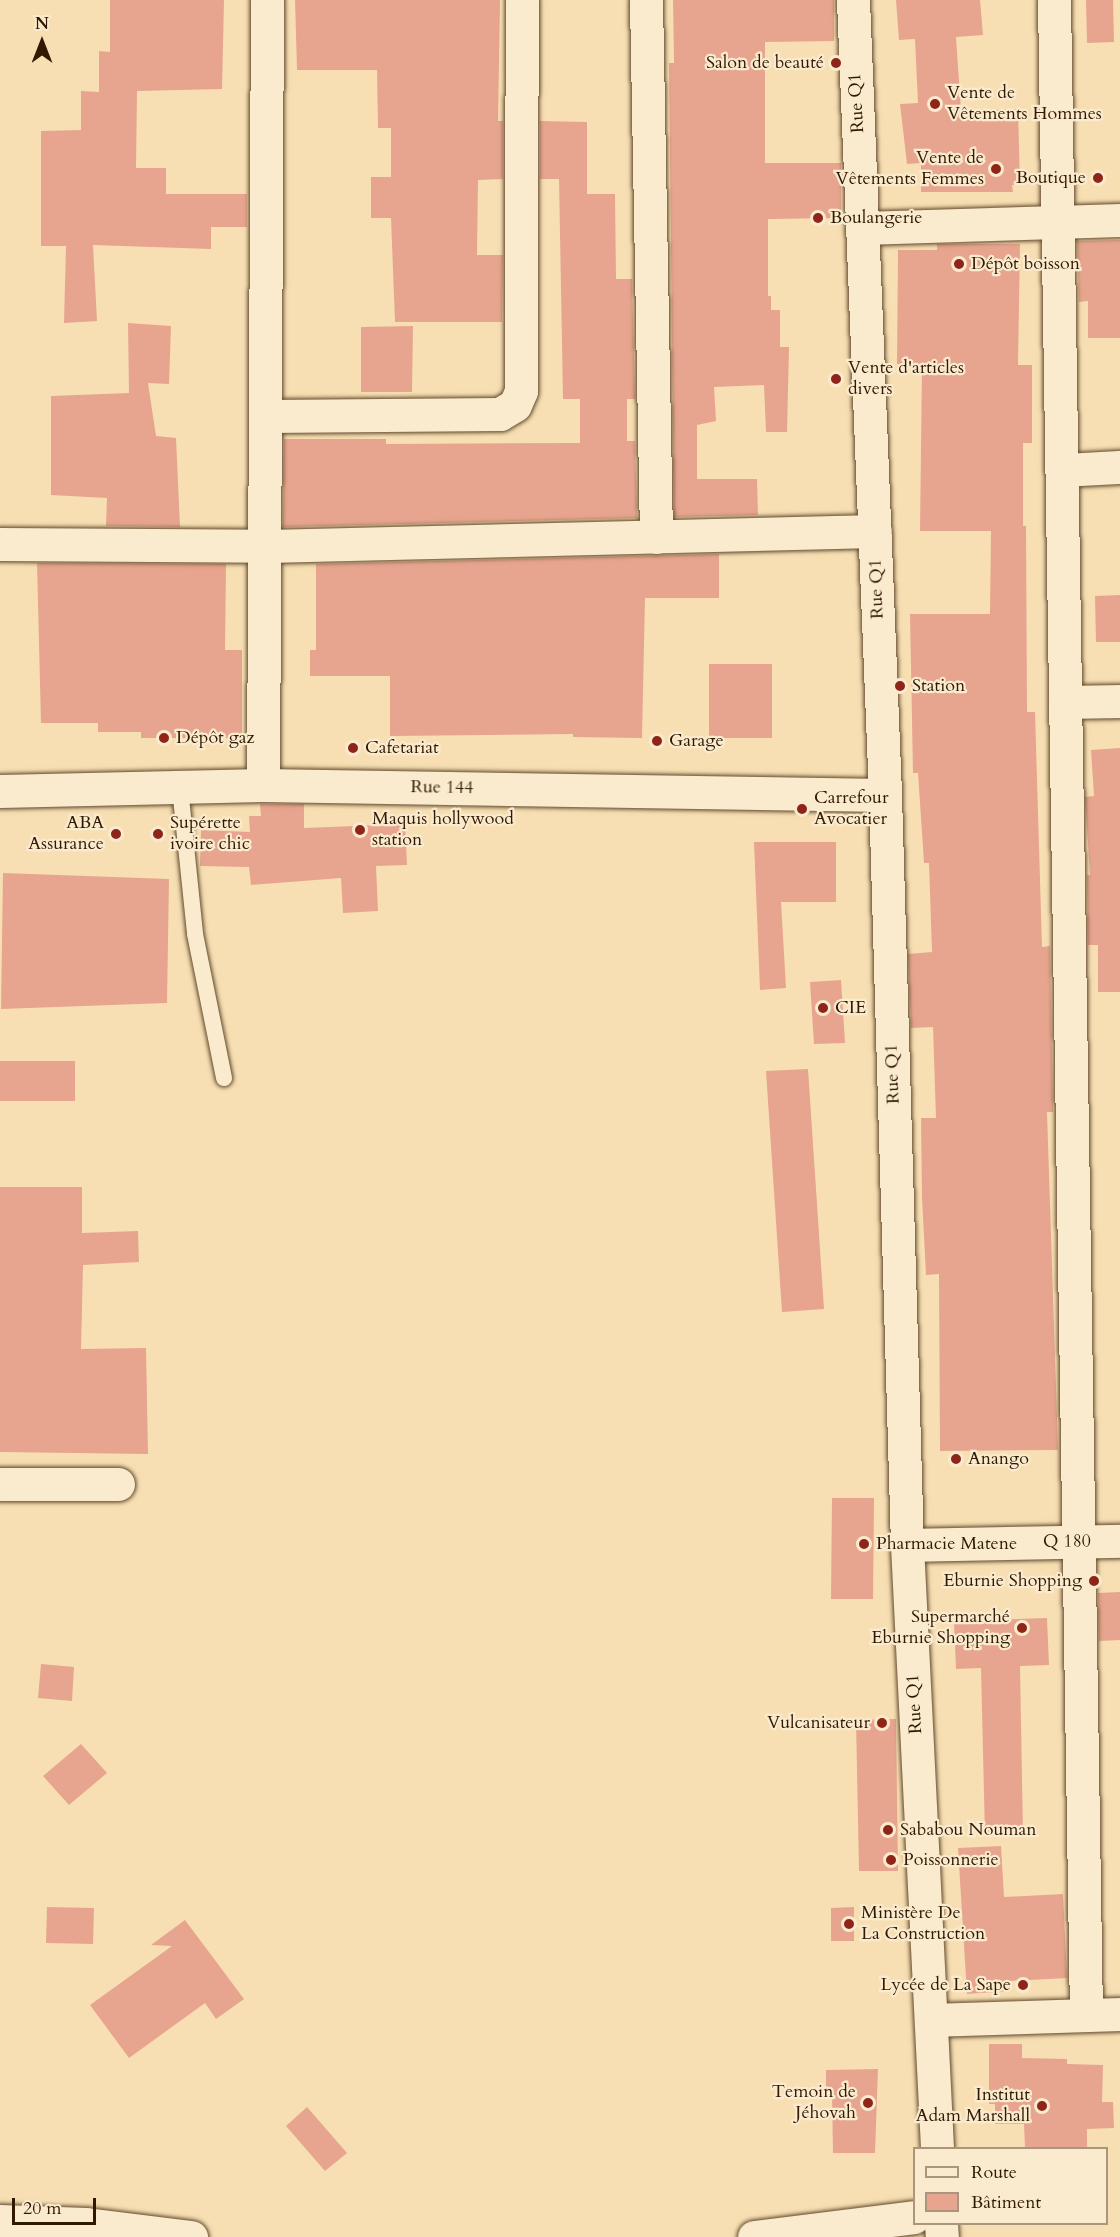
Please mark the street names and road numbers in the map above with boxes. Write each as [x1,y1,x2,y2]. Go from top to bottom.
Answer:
street label: Rue Q1 [845,72,869,134]
street label: Rue Q1 [865,559,889,619]
street label: Rue 144 [410,777,474,799]
street label: Rue Q1 [881,1044,905,1104]
street label: Q 180 [1043,1531,1091,1553]
street label: Rue Q1 [903,1673,927,1735]

